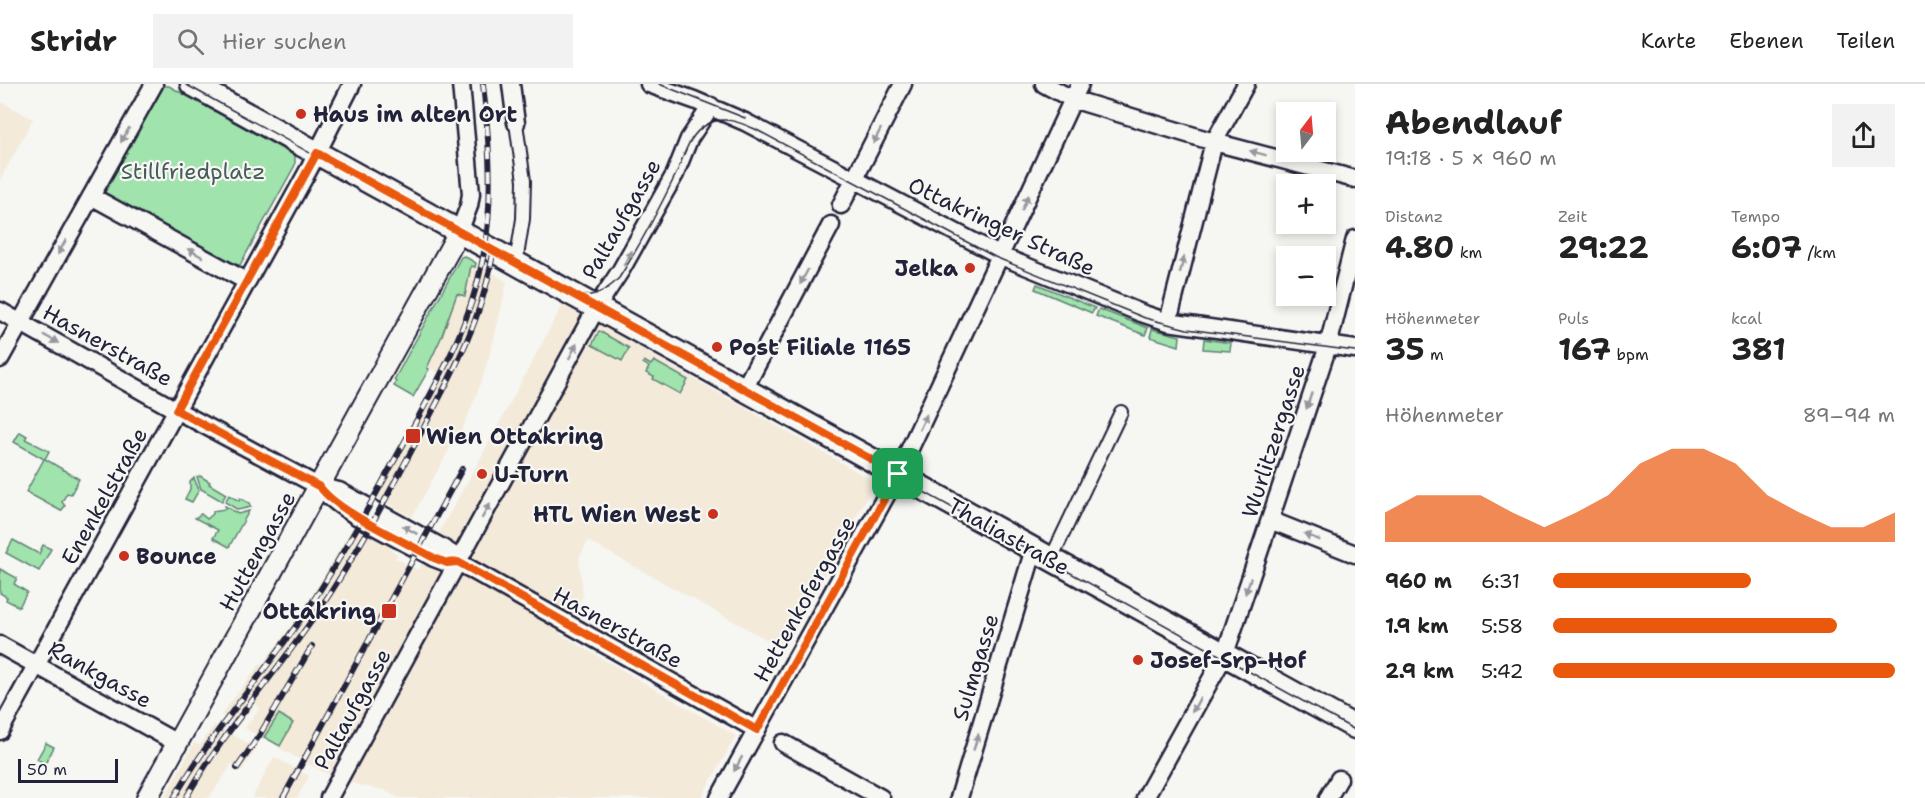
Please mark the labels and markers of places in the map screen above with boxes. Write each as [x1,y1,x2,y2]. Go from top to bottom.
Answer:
place label: Haus im alten Ort [313,100,517,129]
marker: Haus im alten Ort [294,107,308,121]
place label: Jelka [895,254,958,283]
marker: Jelka [963,261,977,275]
place label: Post Filiale 1165 [729,333,911,362]
marker: Post Filiale 1165 [710,340,724,354]
place label: Wien Ottakring [426,422,603,451]
marker: Wien Ottakring [404,427,422,445]
pin [872,448,923,499]
place label: U-Turn [494,460,569,489]
marker: U-Turn [475,467,489,481]
place label: HTL Wien West [533,500,701,529]
marker: HTL Wien West [706,507,720,521]
place label: Bounce [136,542,217,571]
marker: Bounce [117,549,131,563]
place label: Ottakring [262,597,376,626]
marker: Ottakring [380,602,398,620]
place label: Josef-Srp-Hof [1150,646,1307,675]
marker: Josef-Srp-Hof [1131,653,1145,667]

